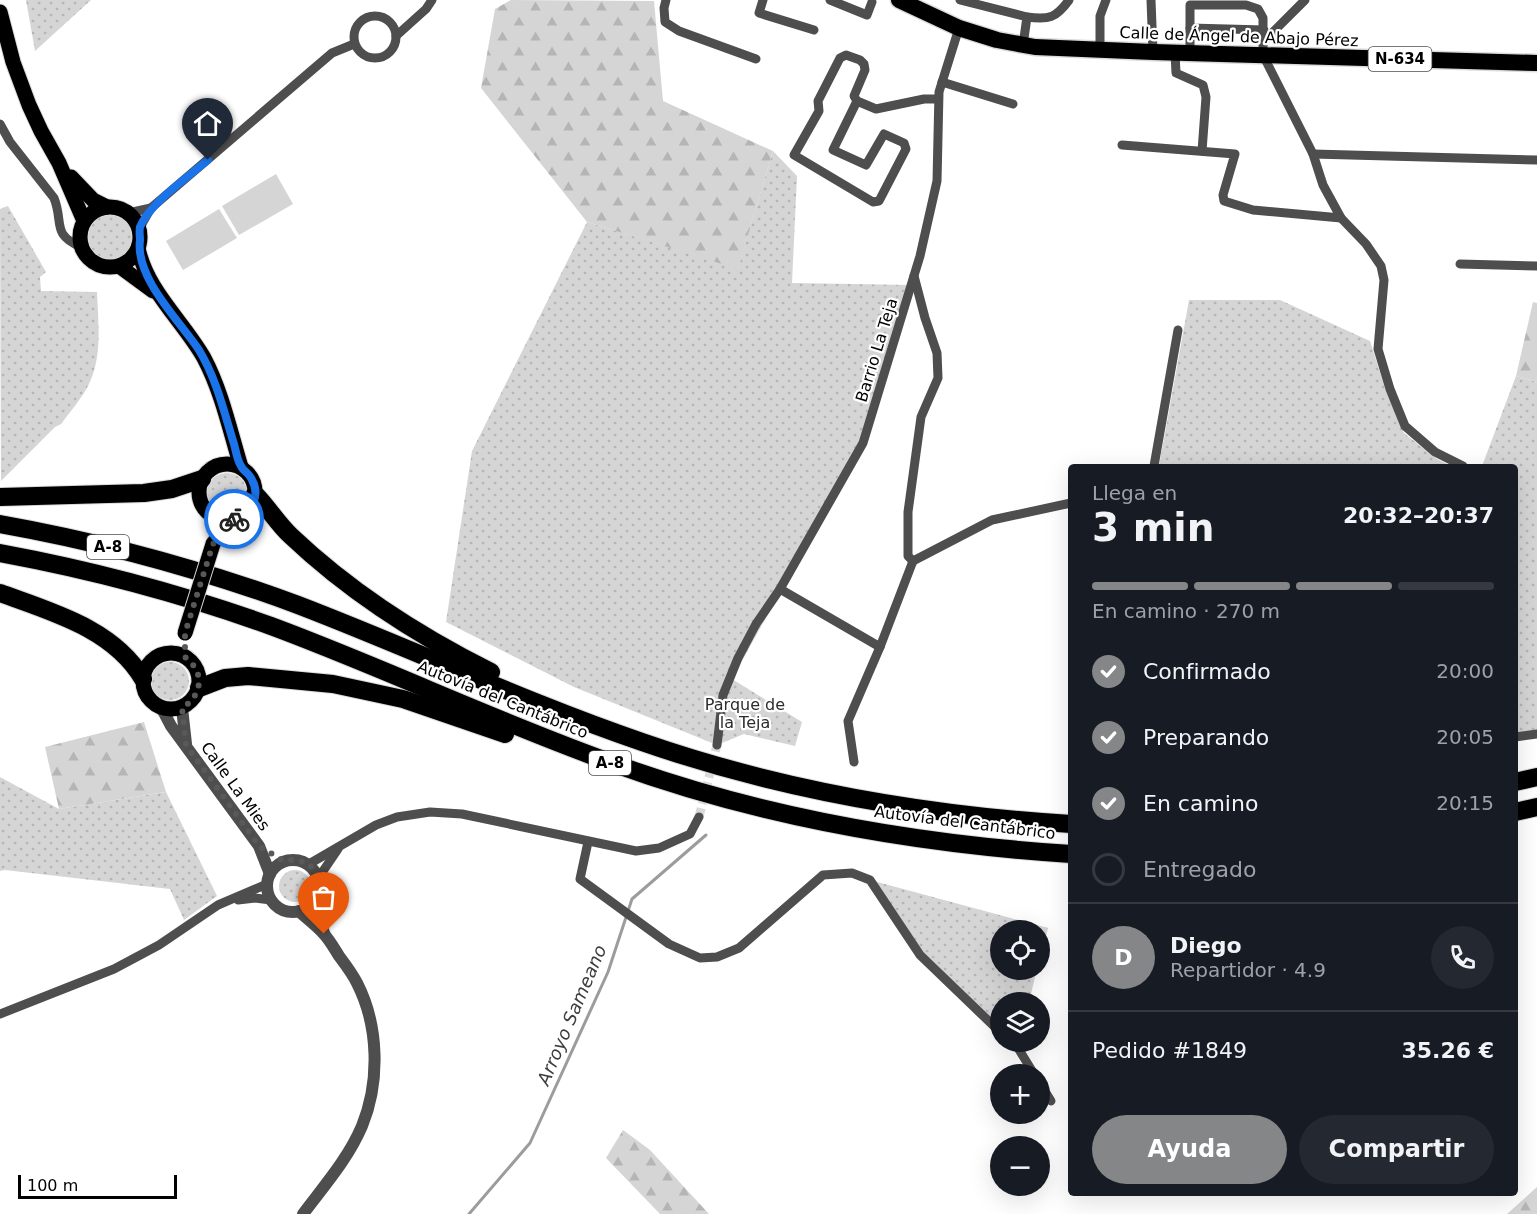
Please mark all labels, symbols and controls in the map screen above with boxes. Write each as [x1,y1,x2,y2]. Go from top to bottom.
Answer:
street label: Calle de Ángel de Abajo Pérez [1119,23,1359,50]
road number: N-634 [1368,47,1432,71]
pin [182,98,233,160]
icon: home [191,107,224,140]
street label: Barrio La Teja [852,296,901,405]
text: Llega en [1092,481,1177,505]
courier [204,489,264,549]
icon: bike [218,503,251,536]
text: 20:32–20:37 [1343,503,1494,528]
text: 3 min [1092,505,1214,550]
road number: A-8 [87,535,129,559]
text: En camino · 270 m [1092,599,1280,623]
icon: check [1092,655,1125,688]
street label: Autovía del Cantábrico [415,656,591,742]
text: Confirmado [1143,659,1271,684]
text: 20:00 [1436,659,1494,683]
park label: Parque de la Teja [705,695,785,732]
icon: check [1092,721,1125,754]
text: Preparando [1143,725,1269,750]
text: 20:05 [1436,725,1494,749]
street label: Calle La Mies [197,738,274,834]
road number: A-8 [589,751,631,775]
icon: check [1092,787,1125,820]
text: En camino [1143,791,1258,816]
text: 20:15 [1436,791,1494,815]
street label: Autovía del Cantábrico [873,802,1057,843]
text: Entregado [1143,857,1256,882]
pin [298,872,349,934]
icon: bag [307,881,340,914]
map controls [990,920,1050,1196]
button: locate [990,920,1050,980]
button: phone [1431,926,1494,989]
text: Diego [1170,933,1242,958]
water label: Arroyo Sameano [532,942,611,1089]
text: D [1114,945,1133,970]
text: Repartidor · 4.9 [1170,958,1326,982]
button: layers [990,992,1050,1052]
text: Pedido #1849 [1092,1038,1247,1063]
text: 35.26 € [1401,1038,1494,1063]
button: + [990,1064,1050,1124]
button: Ayuda [1092,1115,1287,1184]
button: Compartir [1299,1115,1494,1184]
button: − [990,1136,1050,1196]
scale bar [18,1172,177,1200]
text: 100 m [27,1176,78,1195]

